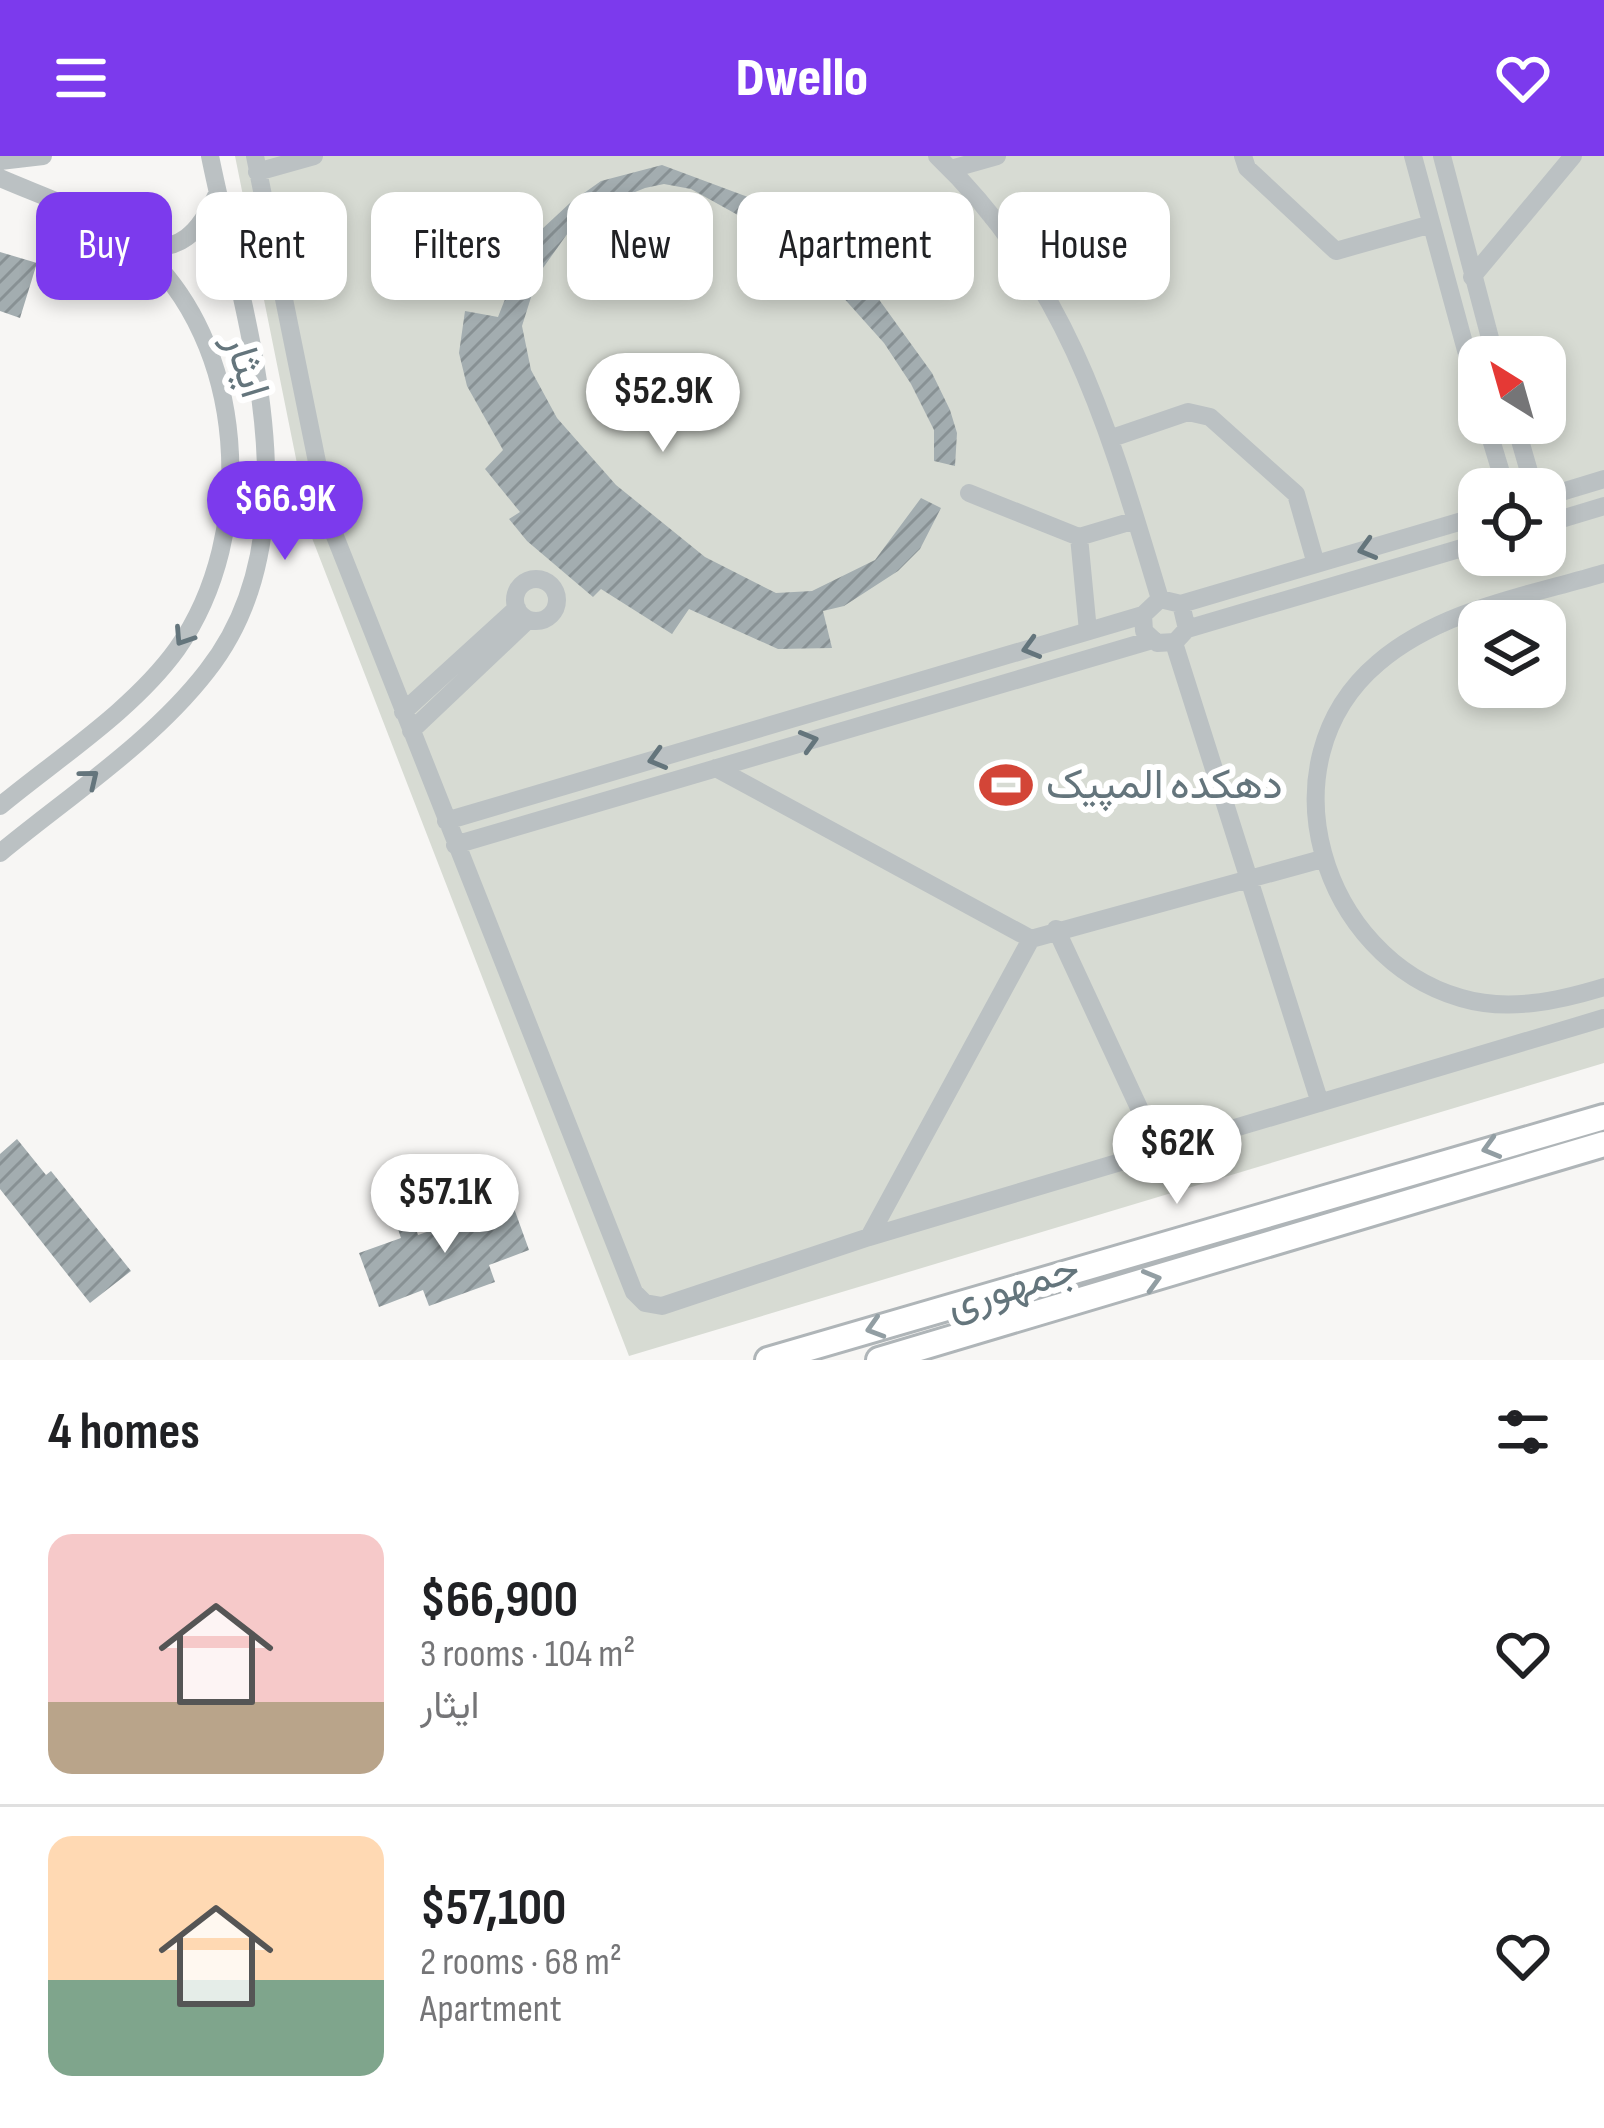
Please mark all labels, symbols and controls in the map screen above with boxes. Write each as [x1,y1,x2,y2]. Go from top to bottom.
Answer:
icon: menu [48,45,114,111]
icon: heart [1490,45,1556,111]
text: Dwello [736,46,868,111]
chip: Buy [36,192,172,300]
chip: Rent [196,192,347,300]
chip: Filters [371,192,543,300]
chip: New [567,192,713,300]
chip: Apartment [737,192,974,300]
chip: House [998,192,1170,300]
street label: ایثار [212,327,280,404]
north arrow [1458,336,1566,444]
map controls [1458,336,1566,708]
pin: $52.9K [565,353,761,455]
text: $52.9K [613,368,713,415]
pin: $66.9K [187,461,383,563]
button: locate [1458,468,1566,576]
text: $66.9K [234,476,336,523]
one-way arrow [1357,535,1378,560]
button: layers [1458,600,1566,708]
one-way arrow [175,624,197,646]
one-way arrow [1021,634,1042,659]
one-way arrow [798,730,819,755]
one-way arrow [647,745,668,770]
sports icon: دهکده المپیک [977,756,1035,814]
place label: دهکده المپیک [1046,760,1283,812]
one-way arrow [76,771,98,793]
pin: $62K [1106,1105,1248,1207]
text: $62K [1140,1120,1214,1167]
one-way arrow [1482,1134,1502,1159]
pin: $57.1K [347,1154,543,1256]
text: $57.1K [398,1169,492,1216]
street label: جمهوری [941,1243,1085,1331]
one-way arrow [1141,1269,1162,1294]
one-way arrow [865,1314,886,1339]
icon: filters [1490,1399,1556,1465]
text: 4 homes [48,1402,200,1463]
text: $66,900 [420,1570,578,1631]
icon: home [144,1582,288,1726]
icon: heart [1490,1621,1556,1687]
text: 3 rooms · 104 m² [420,1631,635,1678]
text: ایثار [420,1683,480,1730]
text: $57,100 [420,1878,566,1939]
icon: home [144,1884,288,2028]
icon: heart [1490,1923,1556,1989]
text: 2 rooms · 68 m² [420,1939,622,1986]
text: Apartment [420,1986,562,2033]

